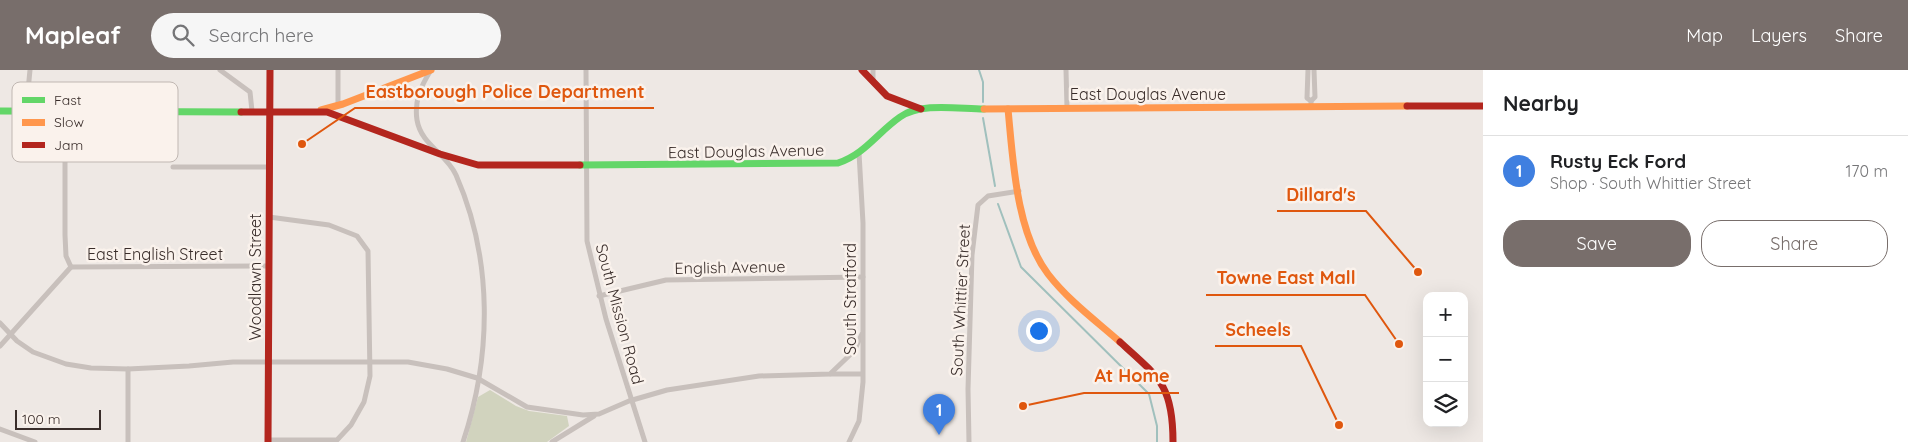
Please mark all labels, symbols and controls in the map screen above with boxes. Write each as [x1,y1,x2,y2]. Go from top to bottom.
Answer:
search box [151,13,501,58]
text: Mapleaf [25,20,121,50]
icon: search [169,21,197,49]
text: Search here [209,23,314,47]
text: Map [1686,24,1723,47]
text: Layers [1751,24,1807,47]
text: Share [1835,24,1883,47]
callout: Eastborough Police Department [355,75,654,108]
text: Eastborough Police Department [365,80,645,103]
legend [12,82,178,162]
street label: East Douglas Avenue [1070,84,1226,104]
text: Nearby [1503,90,1579,116]
text: Fast [54,91,82,109]
text: Slow [54,113,84,131]
text: Jam [54,136,83,154]
street label: East Douglas Avenue [668,140,824,162]
text: Rusty Eck Ford [1550,149,1686,173]
text: 1 [1516,161,1522,181]
text: 170 m [1845,161,1888,181]
text: Shop · South Whittier Street [1550,173,1751,193]
callout: Dillard's [1277,178,1366,211]
text: Dillard's [1286,183,1356,206]
street label: Woodlawn Street [245,214,265,340]
button: Save [1503,220,1691,267]
button: Share [1701,220,1888,267]
street label: South Whittier Street [946,223,974,377]
street label: South Mission Road [592,242,648,386]
street label: South Stratford [840,243,860,355]
street label: East English Street [87,244,223,264]
street label: English Avenue [674,256,786,278]
callout: Towne East Mall [1206,262,1365,295]
text: Towne East Mall [1217,266,1356,289]
map controls [1423,292,1468,427]
button: + [1423,292,1468,337]
callout: Scheels [1215,313,1301,346]
your location [1026,318,1052,344]
text: Scheels [1225,318,1291,341]
button: − [1423,337,1468,382]
callout: At Home [1084,360,1179,393]
text: At Home [1094,364,1170,387]
button: layers [1423,382,1468,427]
pin: 1 [923,394,955,435]
scale bar [15,407,101,430]
text: 100 m [22,410,60,428]

